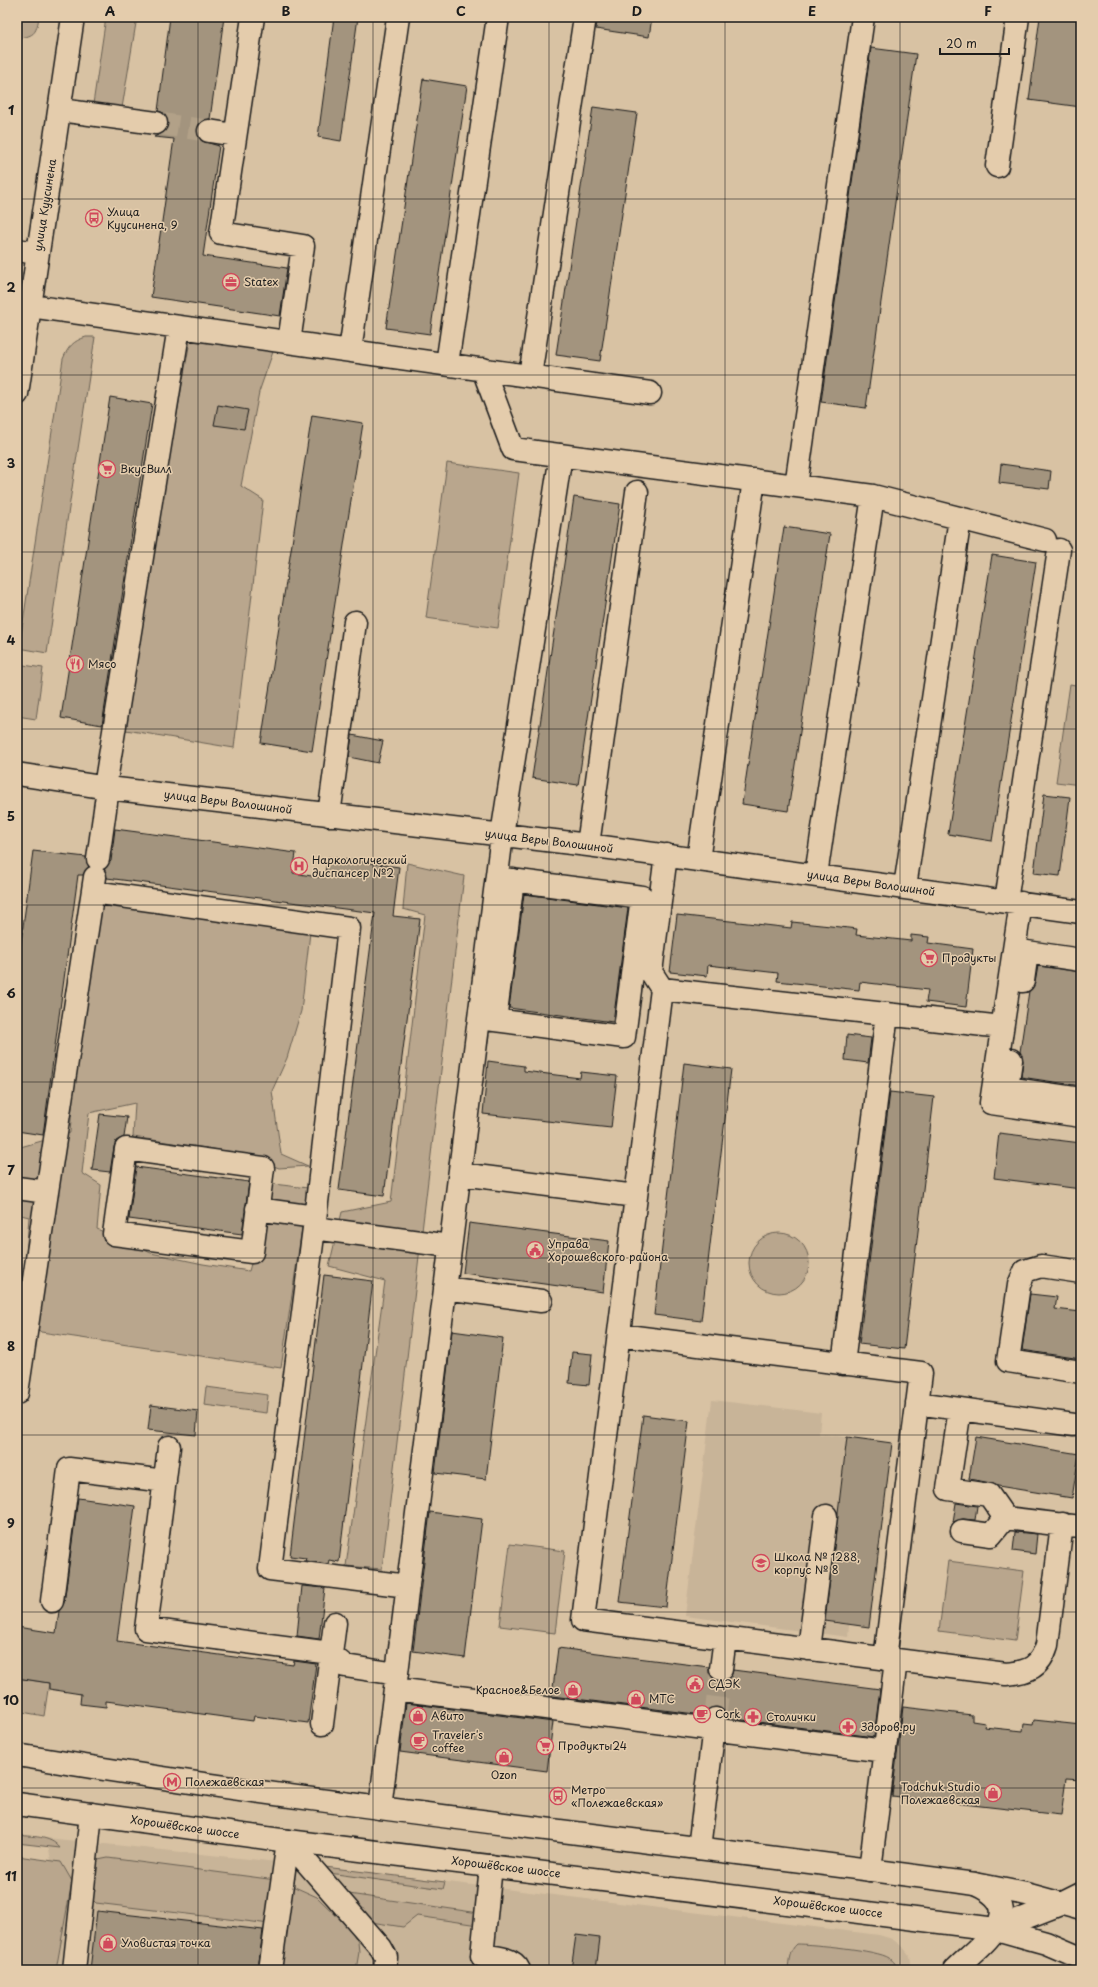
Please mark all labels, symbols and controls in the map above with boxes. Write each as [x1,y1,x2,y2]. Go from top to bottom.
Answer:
text: A [105,1,115,20]
text: B [282,1,291,20]
text: C [456,1,466,20]
text: D [632,1,642,20]
text: E [808,1,816,20]
text: F [984,1,992,20]
scale bar [940,30,1009,56]
text: 20 m [946,34,977,52]
text: 1 [8,100,14,119]
street label: улица Куусинена [29,157,60,252]
place label: Улица Куусинена, 9 [107,203,178,233]
bus stop icon: Улица Куусинена, 9 [84,208,104,228]
office icon: Statex [221,272,241,292]
place label: Statex [244,273,278,290]
text: 2 [6,277,16,296]
text: 3 [7,453,16,472]
supermarket icon: ВкусВилл [97,459,117,479]
place label: ВкусВилл [120,460,172,477]
text: 4 [7,630,16,649]
restaurant icon: Мясо [65,654,85,674]
place label: Мясо [88,655,116,672]
street label: улица Веры Волошиной [163,785,293,818]
text: 5 [7,806,15,825]
street label: улица Веры Волошиной [484,824,614,857]
place label: Наркологический диспансер №2 [312,851,407,881]
hospital icon: Наркологический диспансер №2 [289,856,309,876]
street label: улица Веры Волошиной [806,865,936,900]
supermarket icon: Продукты [919,948,939,968]
place label: Продукты [942,949,996,966]
text: 6 [6,983,16,1002]
text: 7 [7,1160,15,1179]
place label: Управа Хорошевского района [548,1235,668,1265]
public building icon: Управа Хорошевского района [525,1240,545,1260]
text: 8 [7,1336,15,1355]
text: 9 [7,1513,15,1532]
place label: Школа № 1288, корпус № 8 [774,1548,860,1578]
school or university icon: Школа № 1288, корпус № 8 [751,1553,771,1573]
public building icon: СДЭК [685,1674,705,1694]
place label: СДЭК [708,1675,741,1692]
shop icon: Красное&Белое [563,1680,583,1700]
place label: Красное&Белое [476,1681,560,1698]
shop icon: МТС [626,1689,646,1709]
text: 10 [3,1690,19,1709]
place label: МТС [649,1690,675,1707]
cafe icon: Cork [692,1704,712,1724]
place label: Cork [715,1705,741,1722]
shop icon: Авито [408,1706,428,1726]
place label: Авито [431,1707,464,1724]
pharmacy icon: Столички [743,1707,763,1727]
place label: Столички [766,1708,816,1725]
pharmacy icon: Здоров.ру [838,1717,858,1737]
place label: Здоров.ру [860,1718,916,1735]
place label: Traveler's coffee [432,1726,483,1756]
cafe icon: Traveler's coffee [409,1731,429,1751]
supermarket icon: Продукты24 [535,1736,555,1756]
place label: Продукты24 [558,1737,627,1754]
shop icon: Ozon [494,1747,514,1767]
place label: Ozon [491,1766,517,1783]
metro station icon: Полежаевская [162,1772,182,1792]
place label: Полежаевская [185,1773,264,1790]
place label: Todchuk Studio Полежаевская [901,1778,980,1808]
place label: Метро «Полежаевская» [571,1781,663,1811]
shop icon: Todchuk Studio Полежаевская [983,1783,1003,1803]
bus stop icon: Метро «Полежаевская» [548,1786,568,1806]
street label: Хорошёвское шоссе [130,1810,241,1843]
street label: Хорошёвское шоссе [451,1851,562,1882]
text: 11 [5,1866,17,1885]
street label: Хорошёвское шоссе [773,1891,884,1922]
shop icon: Уловистая точка [98,1933,118,1953]
place label: Уловистая точка [121,1934,211,1951]

